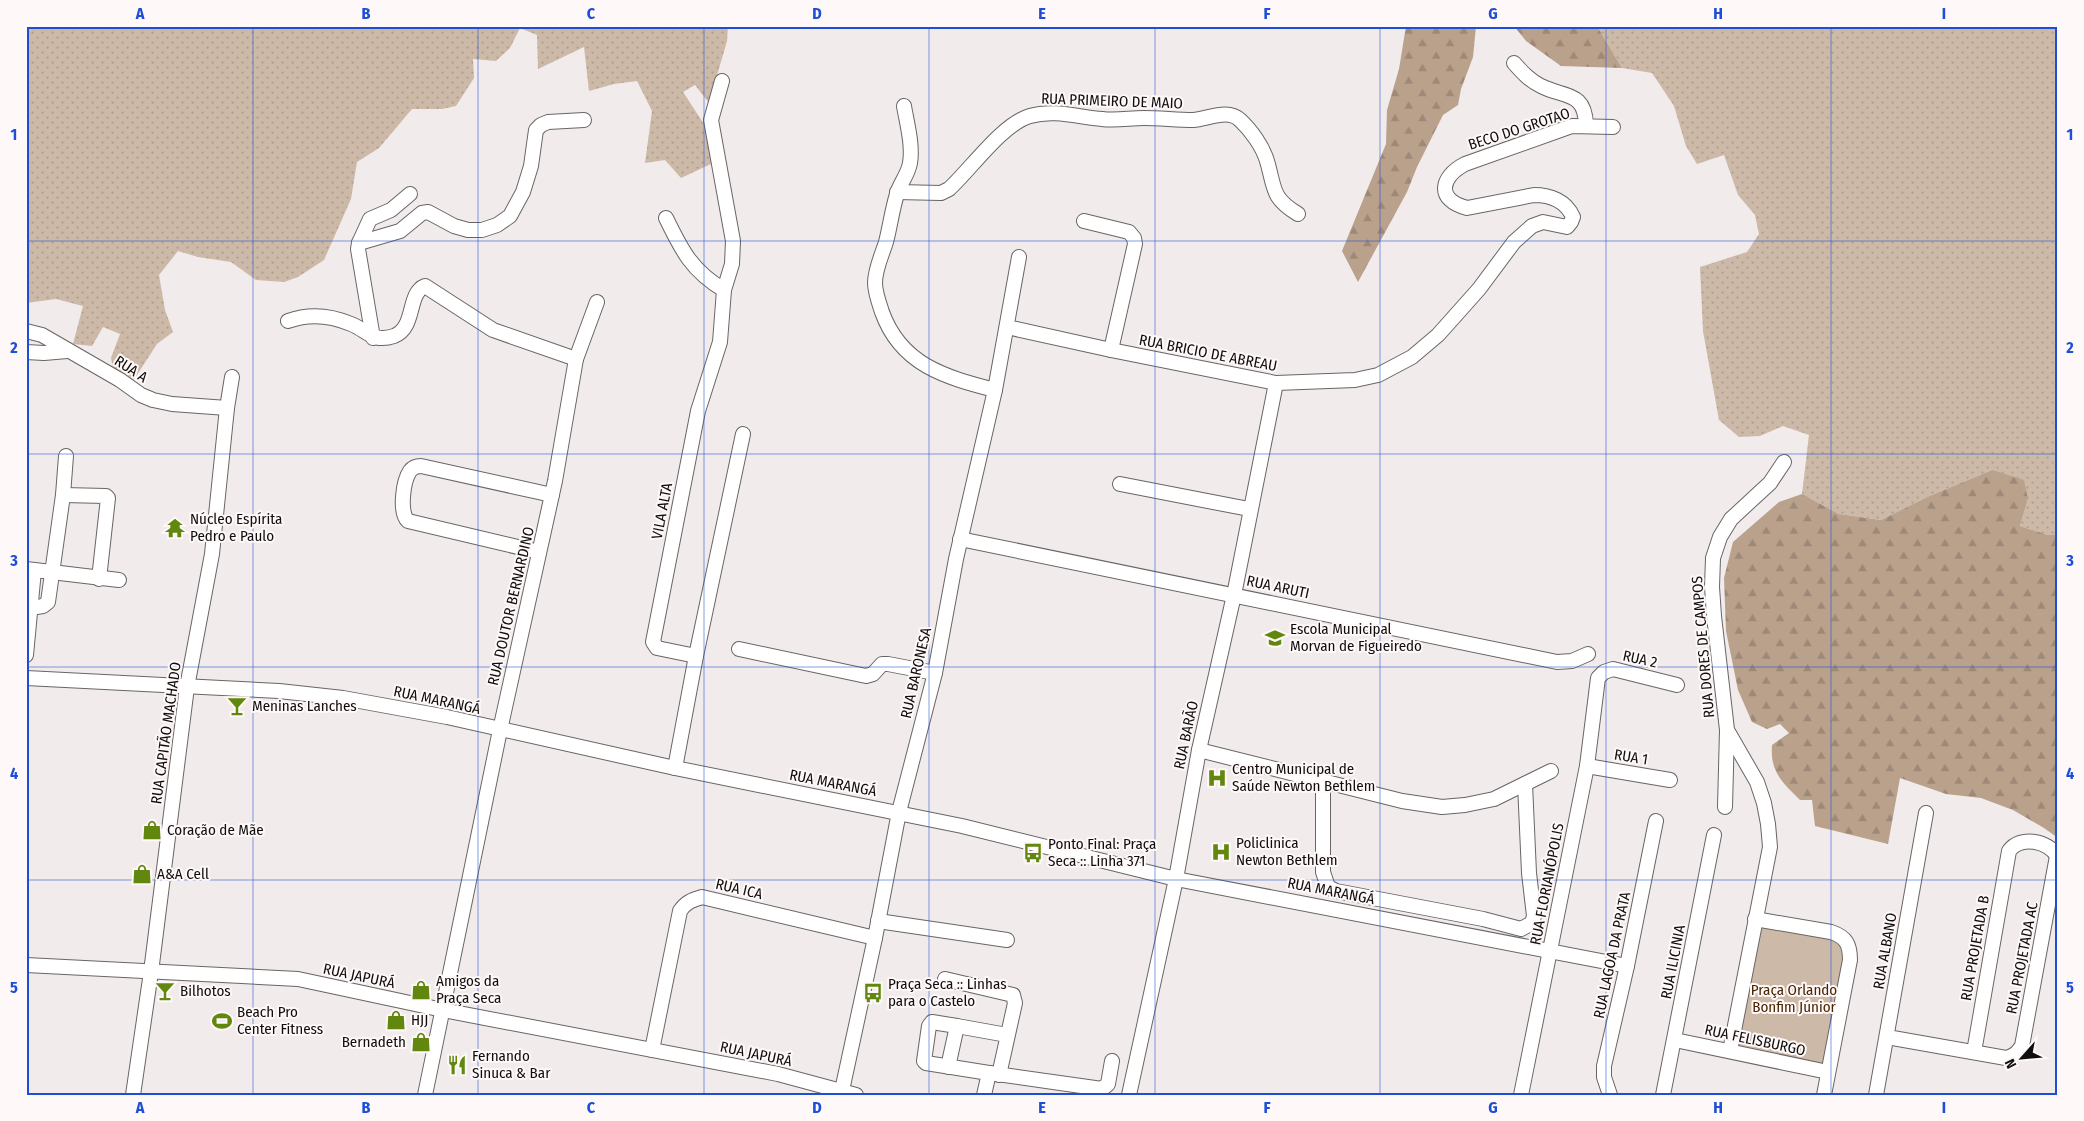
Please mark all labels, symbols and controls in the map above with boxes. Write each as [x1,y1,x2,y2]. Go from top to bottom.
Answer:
text: A [135,4,145,23]
text: B [362,4,371,23]
text: C [587,4,596,23]
text: D [812,4,822,23]
text: E [1038,4,1046,23]
text: F [1263,4,1271,23]
text: G [1488,4,1498,23]
text: H [1713,4,1723,23]
text: I [1942,4,1946,23]
street label: RUA PRIMEIRO DE MAIO [1041,90,1183,112]
street label: BECO DO GROTAO [1466,104,1572,154]
text: 1 [11,125,17,144]
text: 1 [2067,125,2073,144]
street label: RUA BRICIO DE ABREAU [1138,331,1278,375]
text: 2 [9,338,18,357]
text: 2 [2065,338,2074,357]
street label: RUA A [111,352,151,386]
street label: VILA ALTA [648,481,676,541]
place label: Núcleo Espírita Pedro e Paulo [190,510,282,545]
temple icon: Núcleo Espírita Pedro e Paulo [164,517,186,539]
street label: RUA DOUTOR BERNARDINO [484,525,538,687]
text: 3 [9,551,18,570]
text: 3 [2065,551,2074,570]
street label: RUA ARUTI [1245,572,1311,602]
street label: RUA DORES DE CAMPOS [1688,575,1718,719]
place label: Escola Municipal Morvan de Figueiredo [1290,620,1422,655]
street label: RUA BARONESA [897,626,935,720]
school or university icon: Escola Municipal Morvan de Figueiredo [1264,627,1286,649]
street label: RUA 2 [1621,647,1659,671]
street label: RUA CAPITÃO MACHADO [147,661,185,805]
street label: RUA MARANGÁ [392,682,482,718]
bar icon: Meninas Lanches [226,695,248,717]
place label: Meninas Lanches [252,697,357,715]
street label: RUA BARÃO [1170,699,1202,771]
street label: RUA 1 [1613,745,1649,769]
place label: Centro Municipal de Saúde Newton Bethlem [1232,760,1375,795]
text: 4 [10,764,18,783]
text: 4 [2066,764,2074,783]
street label: RUA MARANGÁ [788,766,878,800]
hospital icon: Centro Municipal de Saúde Newton Bethlem [1206,767,1228,789]
shop icon: Coração de Mãe [141,819,163,841]
place label: Coração de Mãe [167,821,264,839]
street label: RUA FLORIANÓPOLIS [1526,821,1568,947]
place label: Policlinica Newton Bethlem [1236,834,1338,869]
place label: Ponto Final: Praça Seca :: Linha 371 [1048,835,1156,870]
hospital icon: Policlinica Newton Bethlem [1210,841,1232,863]
bus stop icon: Ponto Final: Praça Seca :: Linha 371 [1022,842,1044,864]
shop icon: A&A Cell [131,863,153,885]
place label: A&A Cell [157,865,209,883]
street label: RUA MARANGÁ [1286,874,1376,908]
street label: RUA ICA [714,875,764,903]
street label: RUA LAGOA DA PRATA [1590,890,1634,1020]
street label: RUA PROJETADA B [1957,894,1993,1002]
street label: RUA PROJETADA AC [2002,900,2042,1016]
street label: RUA ALBANO [1869,911,1901,991]
street label: RUA ILICINIA [1657,923,1689,1001]
street label: RUA JAPURÁ [321,960,397,992]
place label: Amigos da Praça Seca [436,972,501,1007]
place label: Praça Seca :: Linhas para o Castelo [888,975,1007,1010]
text: 5 [10,978,18,997]
text: 5 [2066,978,2074,997]
shop icon: Amigos da Praça Seca [410,979,432,1001]
bar icon: Bilhotos [154,980,176,1002]
park label: Praça Orlando Bonfim Júnior [1751,981,1837,1016]
place label: Bilhotos [180,982,231,1000]
bus stop icon: Praça Seca :: Linhas para o Castelo [862,982,884,1004]
place label: Beach Pro Center Fitness [237,1003,323,1038]
shop icon: HJJ [385,1009,407,1031]
sports icon: Beach Pro Center Fitness [211,1010,233,1032]
place label: HJJ [411,1011,428,1029]
street label: RUA FELISBURGO [1703,1021,1807,1059]
shop icon: Bernadeth [410,1031,432,1053]
place label: Bernadeth [342,1033,406,1051]
north arrow [1996,1034,2046,1084]
street label: RUA JAPURÁ [718,1038,794,1070]
place label: Fernando Sinuca & Bar [472,1047,551,1082]
restaurant icon: Fernando Sinuca & Bar [446,1054,468,1076]
text: N [2001,1056,2020,1071]
text: A [135,1098,145,1117]
text: B [362,1098,371,1117]
text: C [587,1098,596,1117]
text: D [812,1098,822,1117]
text: E [1038,1098,1046,1117]
text: F [1263,1098,1271,1117]
text: G [1488,1098,1498,1117]
text: H [1713,1098,1723,1117]
text: I [1942,1098,1946,1117]

